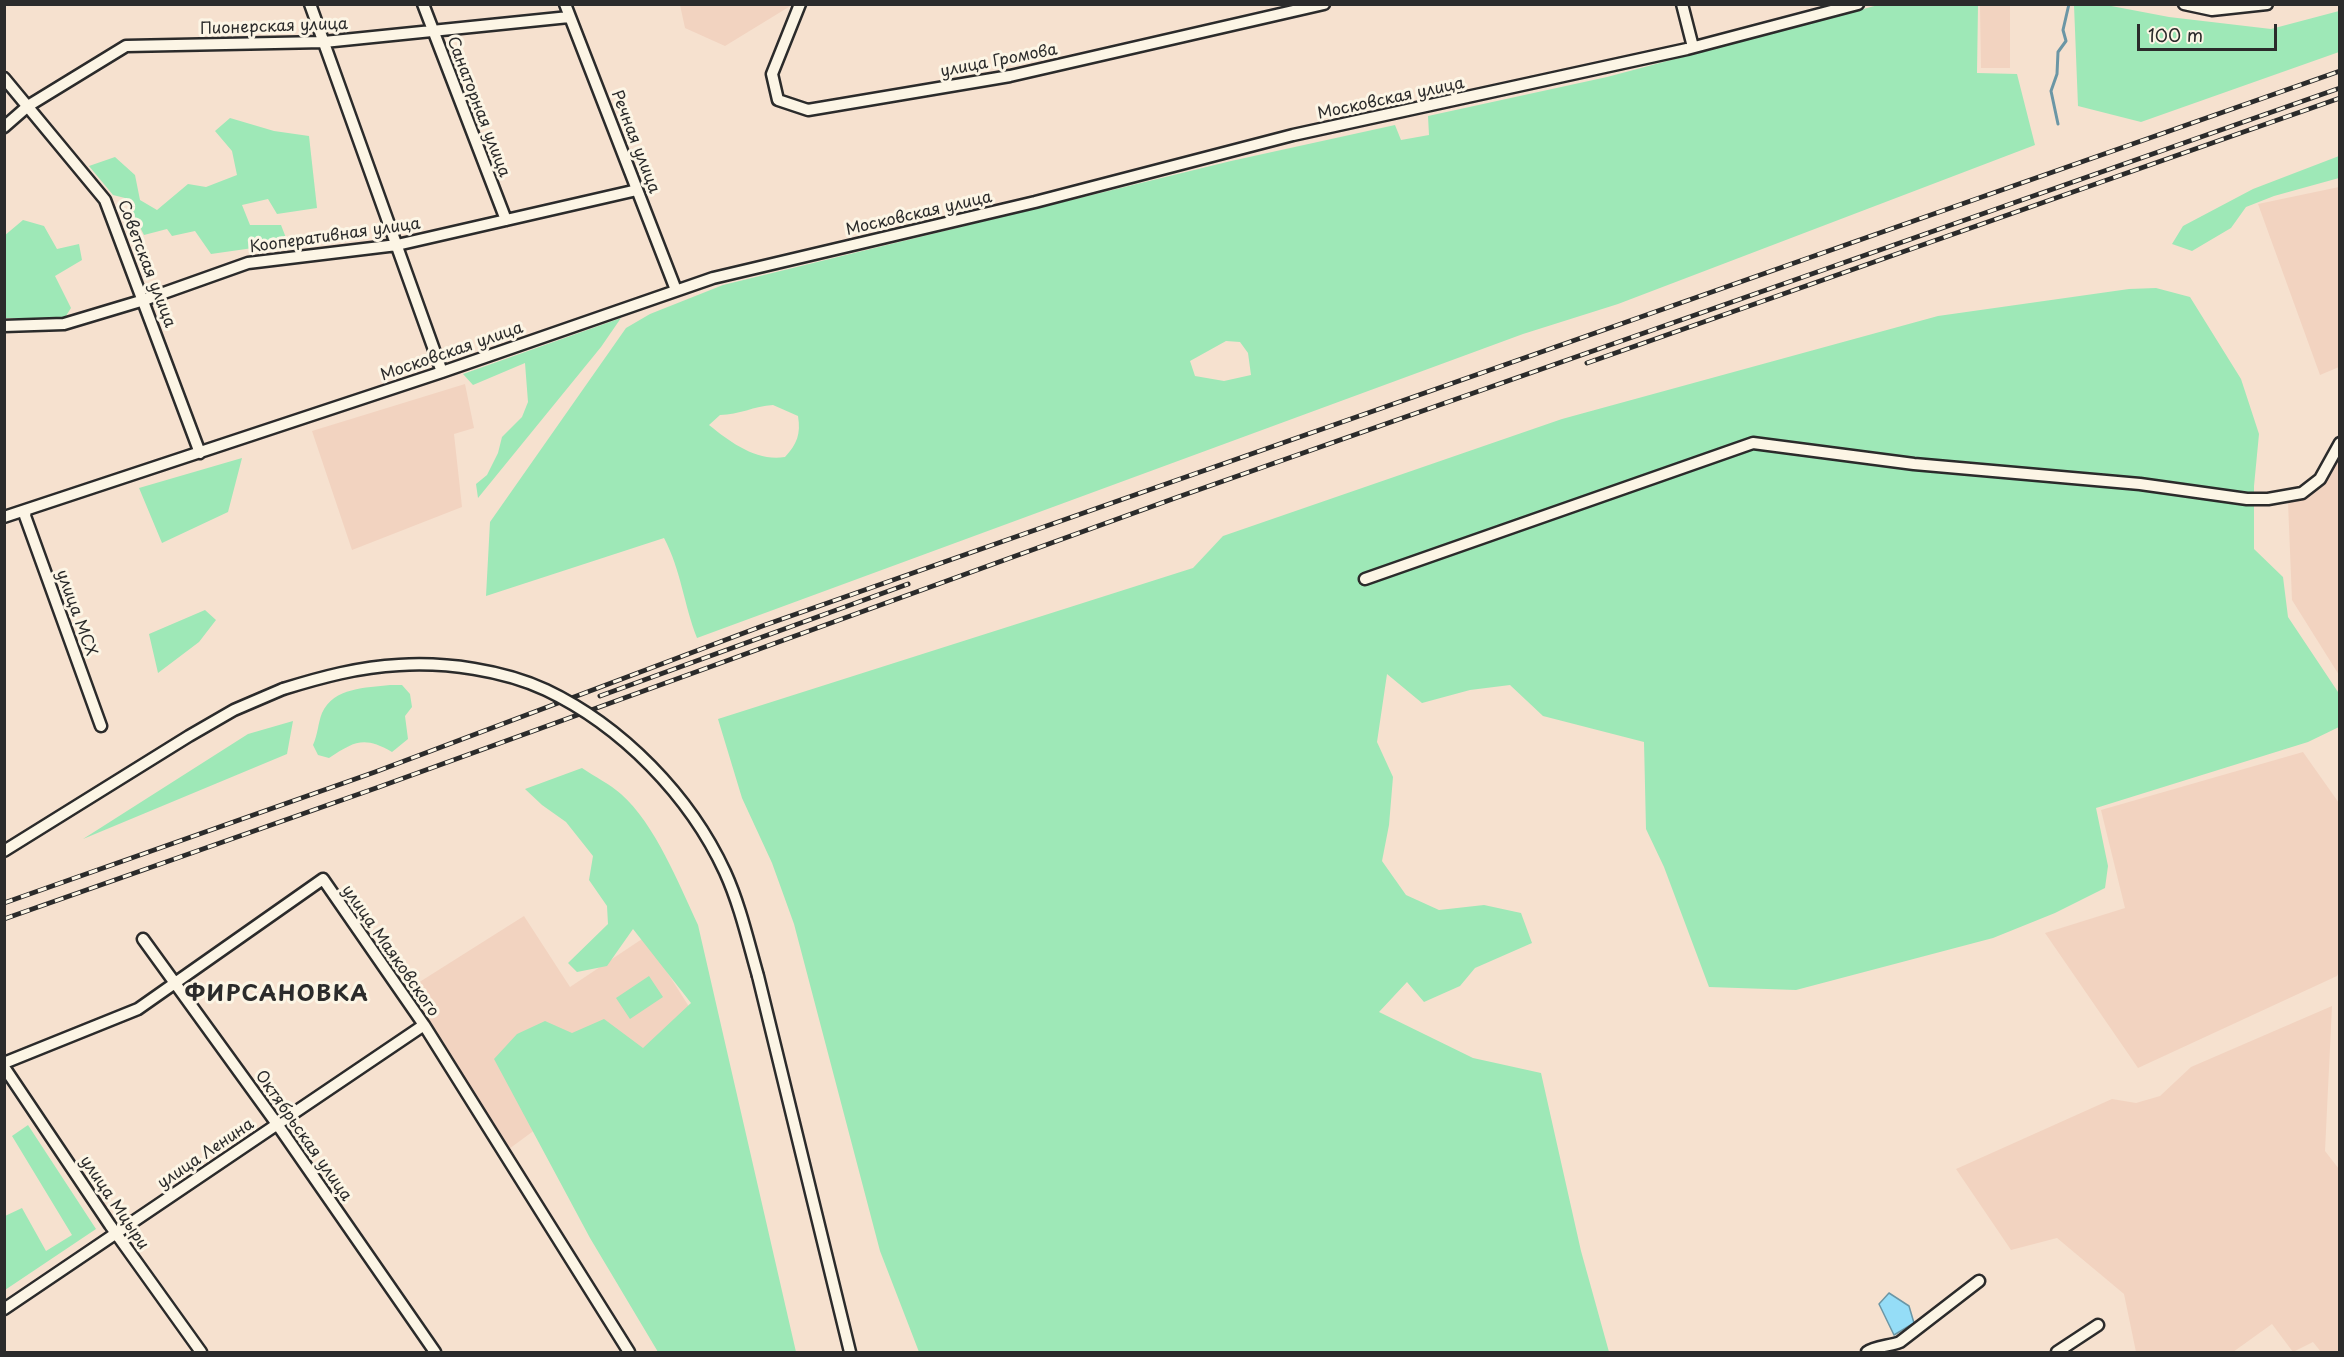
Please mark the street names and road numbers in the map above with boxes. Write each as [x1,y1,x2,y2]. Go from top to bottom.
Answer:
street label: Пионерская улица [200,15,348,39]
street label: Санаторная улица [442,34,514,180]
street label: улица Громова [939,40,1059,82]
street label: Московская улица [1316,74,1466,124]
street label: Речная улица [607,88,663,196]
street label: Московская улица [844,188,994,240]
street label: Советская улица [113,197,179,331]
street label: Кооперативная улица [248,214,422,258]
street label: Московская улица [378,319,526,385]
street label: улица МСХ [52,567,100,659]
street label: улица Маяковского [337,881,443,1021]
street label: Октябрьская улица [251,1067,355,1205]
street label: улица Ленина [154,1115,258,1193]
street label: улица Мцыри [76,1152,152,1254]

